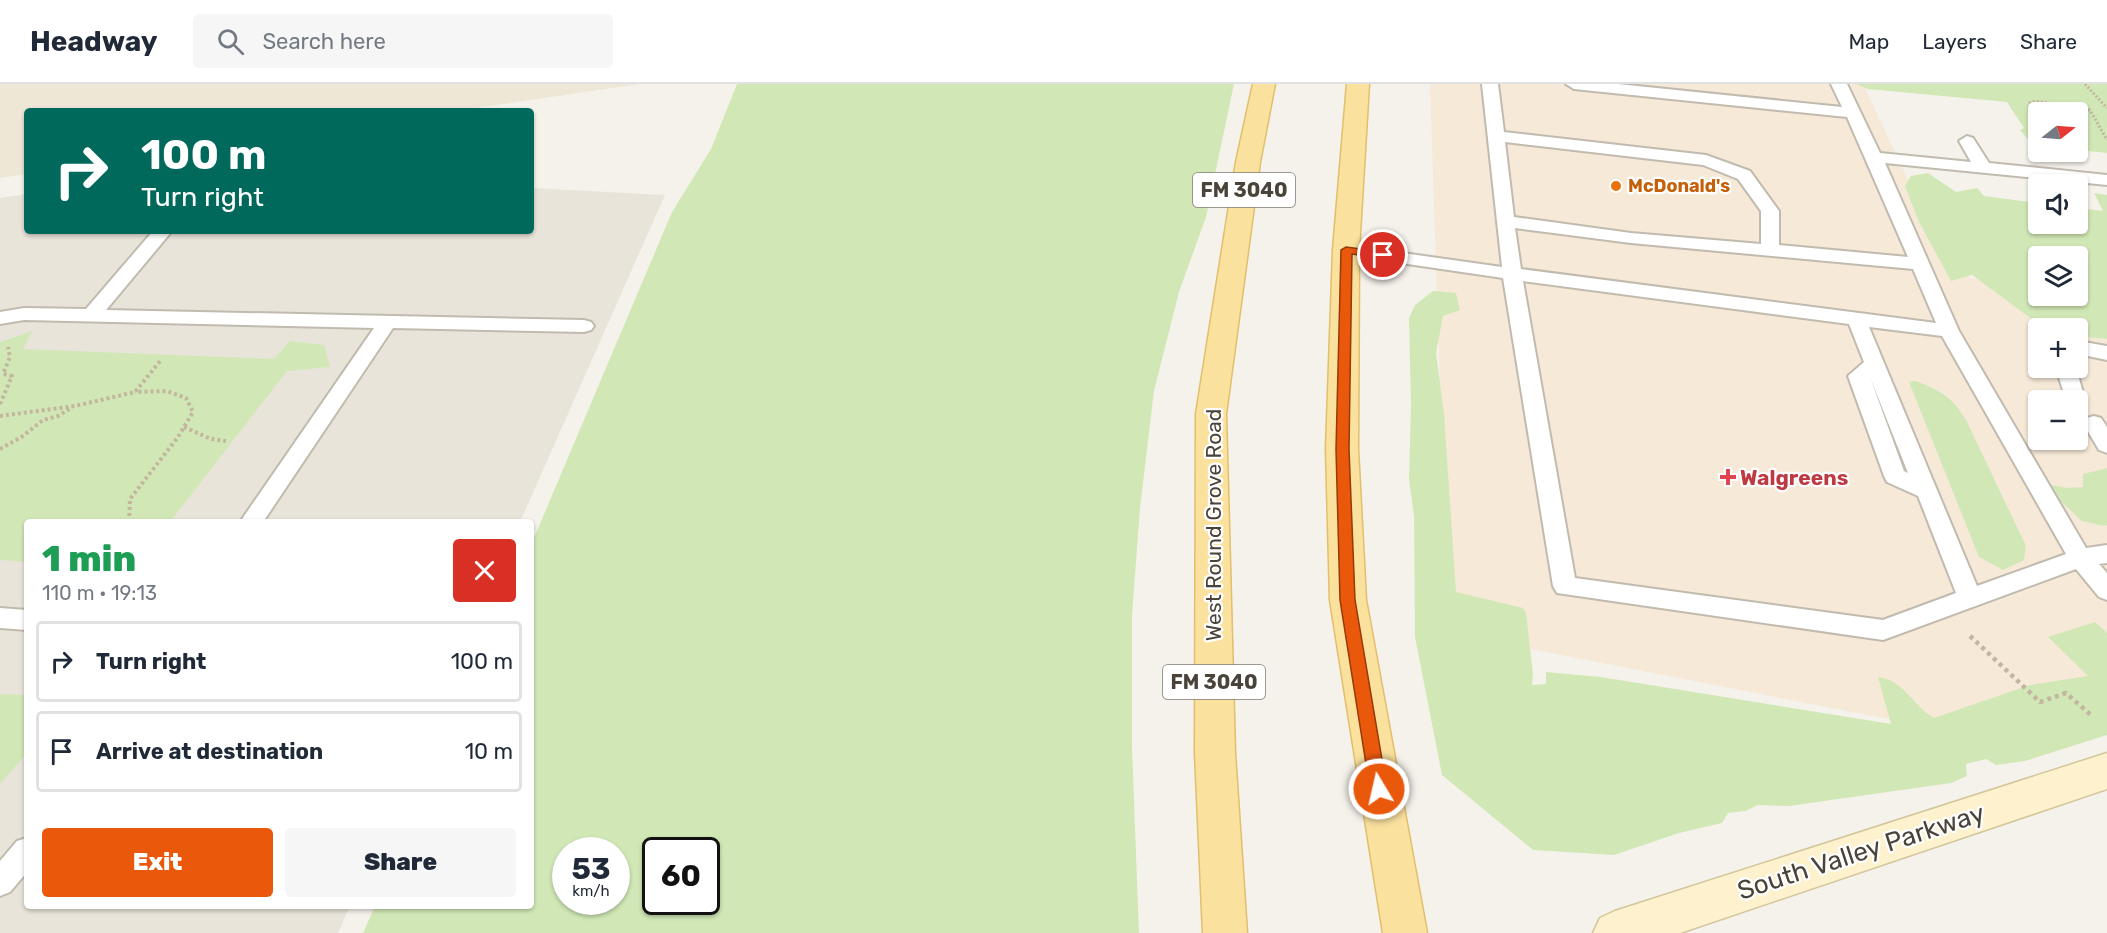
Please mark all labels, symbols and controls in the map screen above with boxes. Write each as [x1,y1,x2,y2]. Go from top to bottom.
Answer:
search box [193,14,613,68]
text: Headway [30,25,157,58]
icon: search [214,25,247,58]
text: Search here [262,28,386,55]
text: Map [1848,29,1889,54]
text: Layers [1922,29,1987,54]
text: Share [2020,29,2077,54]
north arrow [2028,102,2088,162]
map controls [2028,102,2088,450]
text: 100 m [141,130,266,180]
icon: right [42,132,120,210]
road number: FM 3040 [1193,173,1295,207]
button: sound [2028,174,2088,234]
place label: McDonald's [1628,175,1730,197]
marker: McDonald's [1609,179,1623,193]
text: Turn right [141,181,264,213]
pin [1357,229,1408,280]
icon: arrive [1366,238,1399,271]
button: layers [2028,246,2088,306]
button: + [2028,318,2088,378]
button: − [2028,390,2088,450]
street label: West Round Grove Road [1201,409,1226,641]
place label: Walgreens [1740,465,1848,490]
marker: Walgreens [1721,470,1735,484]
text: 1 min [42,537,136,580]
button: close [453,539,516,602]
text: 110 m · 19:13 [42,581,157,605]
icon: right [45,645,78,678]
text: Turn right [96,648,206,675]
text: 100 m [451,648,513,675]
road number: FM 3040 [1163,665,1265,699]
icon: arrive [45,735,78,768]
text: Arrive at destination [96,738,323,765]
text: 10 m [465,738,513,765]
position arrow [1347,757,1411,821]
street label: South Valley Parkway [1734,797,1988,907]
button: Exit [42,828,273,897]
button: Share [285,828,516,897]
speed limit sign: 60 [642,837,720,915]
text: 53 [571,851,611,887]
text: km/h [572,882,610,900]

